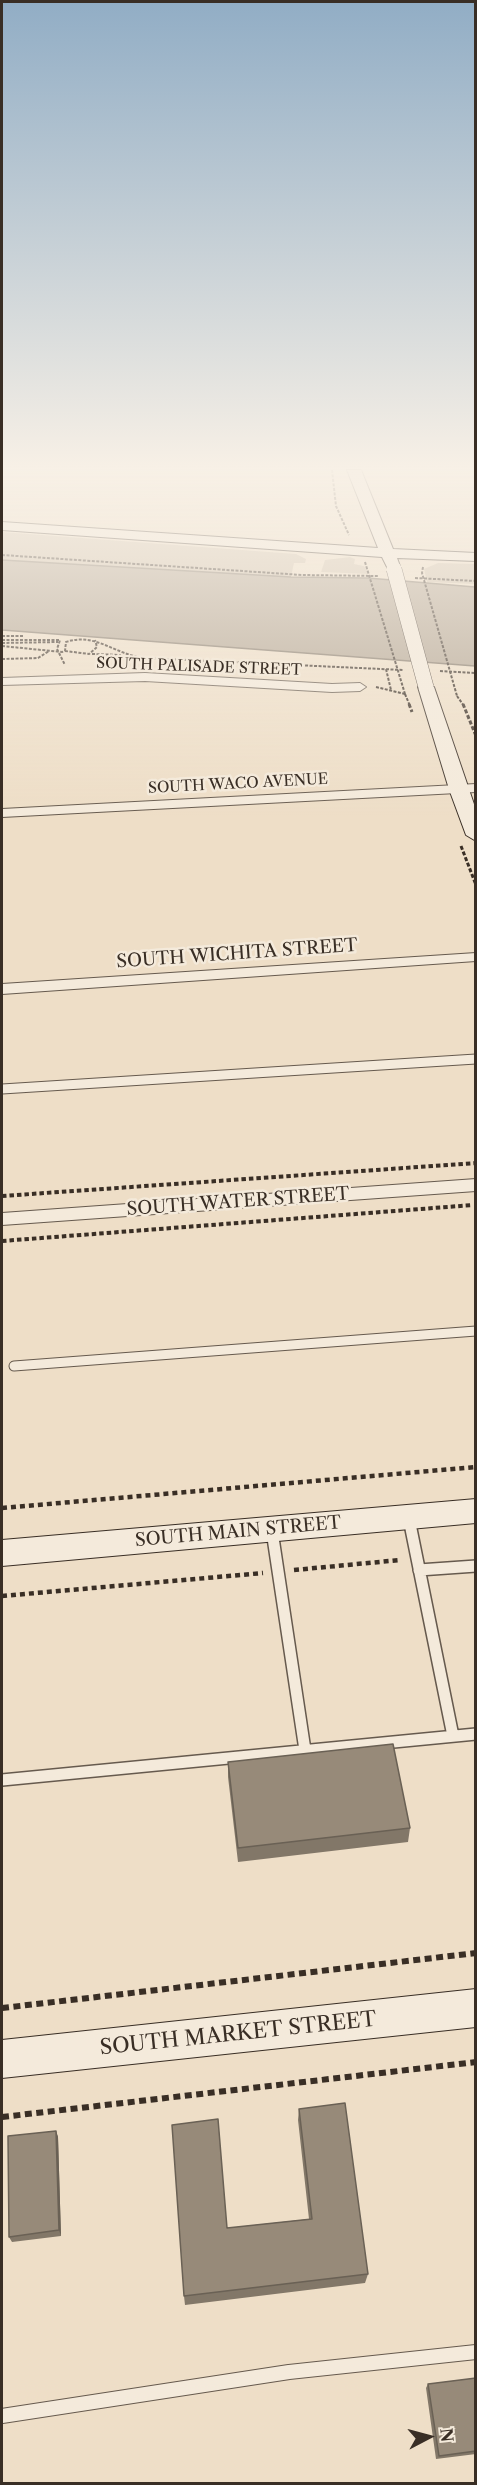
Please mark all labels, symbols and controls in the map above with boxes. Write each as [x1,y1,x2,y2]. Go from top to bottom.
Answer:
street label: SOUTH PALISADE STREET [96,654,302,680]
street label: SOUTH WACO AVENUE [147,770,329,798]
street label: SOUTH WICHITA STREET [116,935,358,973]
street label: SOUTH WATER STREET [126,1183,350,1221]
street label: SOUTH MAIN STREET [134,1512,342,1552]
street label: SOUTH MARKET STREET [98,2007,378,2061]
north arrow [399,2407,459,2467]
text: N [436,2427,458,2443]

